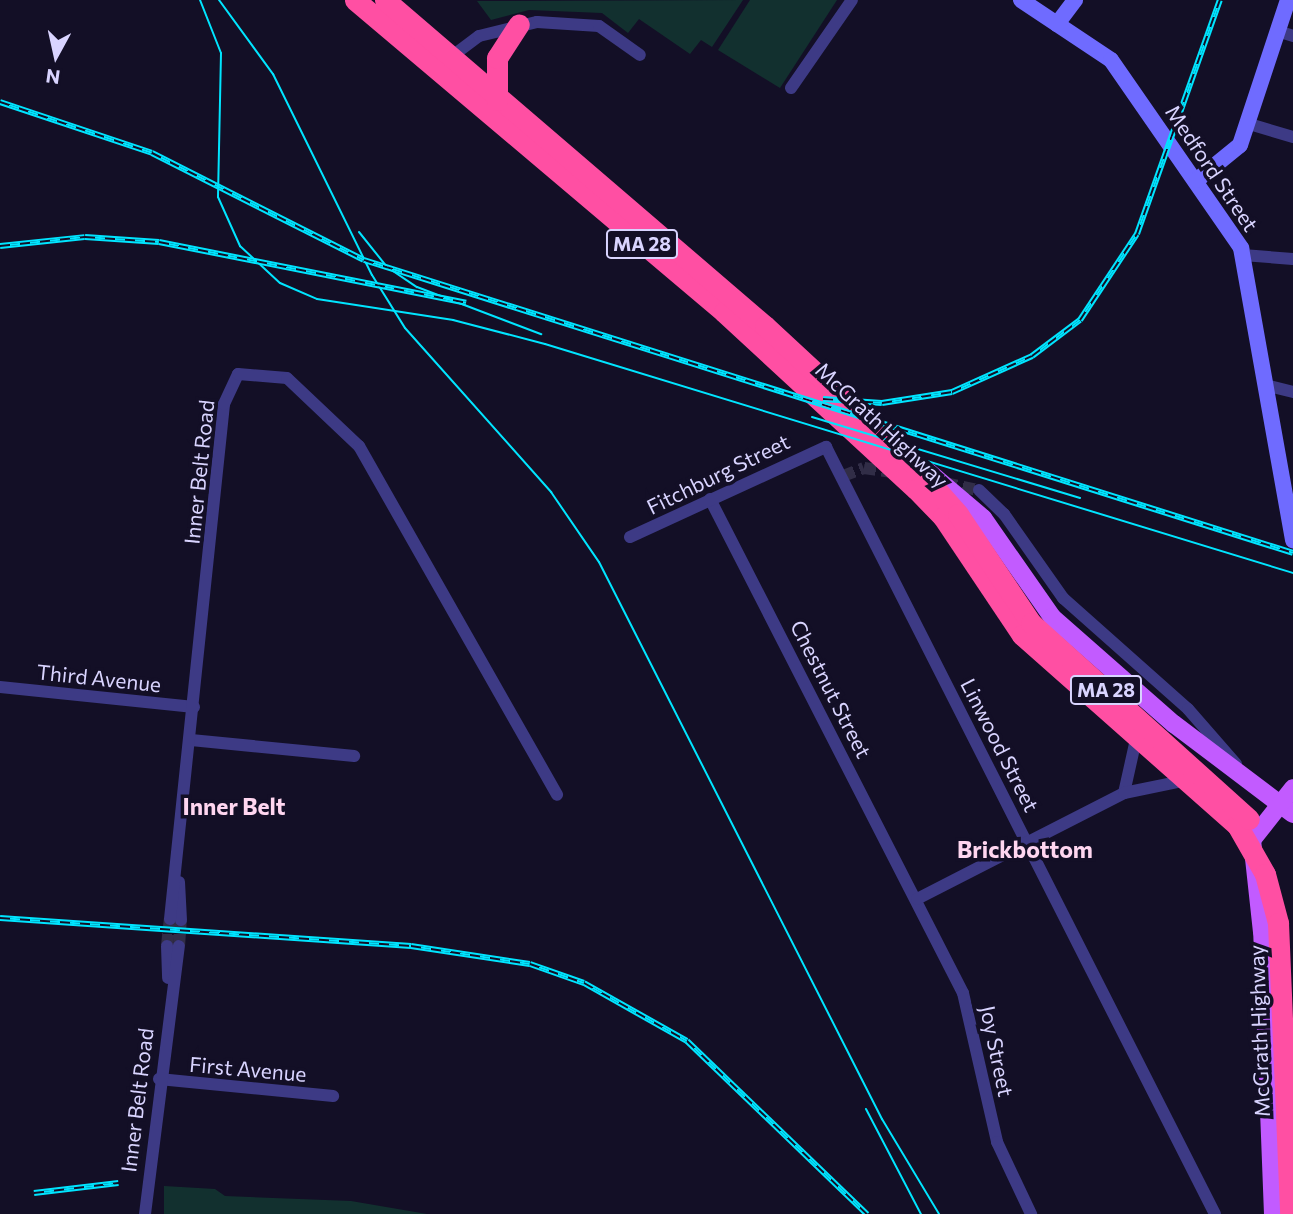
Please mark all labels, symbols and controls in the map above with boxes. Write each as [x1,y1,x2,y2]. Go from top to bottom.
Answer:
north arrow [21,21,91,91]
text: N [44,65,62,90]
street label: Medford Street [1160,100,1264,236]
road number: MA 28 [605,228,679,260]
street label: McGrath Highway [810,357,954,493]
street label: Inner Belt Road [179,399,219,545]
street label: Fitchburg Street [643,429,793,519]
street label: Chestnut Street [785,616,877,762]
street label: Third Avenue [35,659,163,697]
street label: Linwood Street [956,674,1044,816]
road number: MA 28 [1069,674,1143,706]
district label: Inner Belt [182,792,286,820]
district label: Brickbottom [957,835,1093,863]
street label: McGrath Highway [1243,945,1275,1117]
street label: Joy Street [975,1003,1019,1099]
street label: Inner Belt Road [116,1026,158,1174]
street label: First Avenue [188,1051,308,1087]

